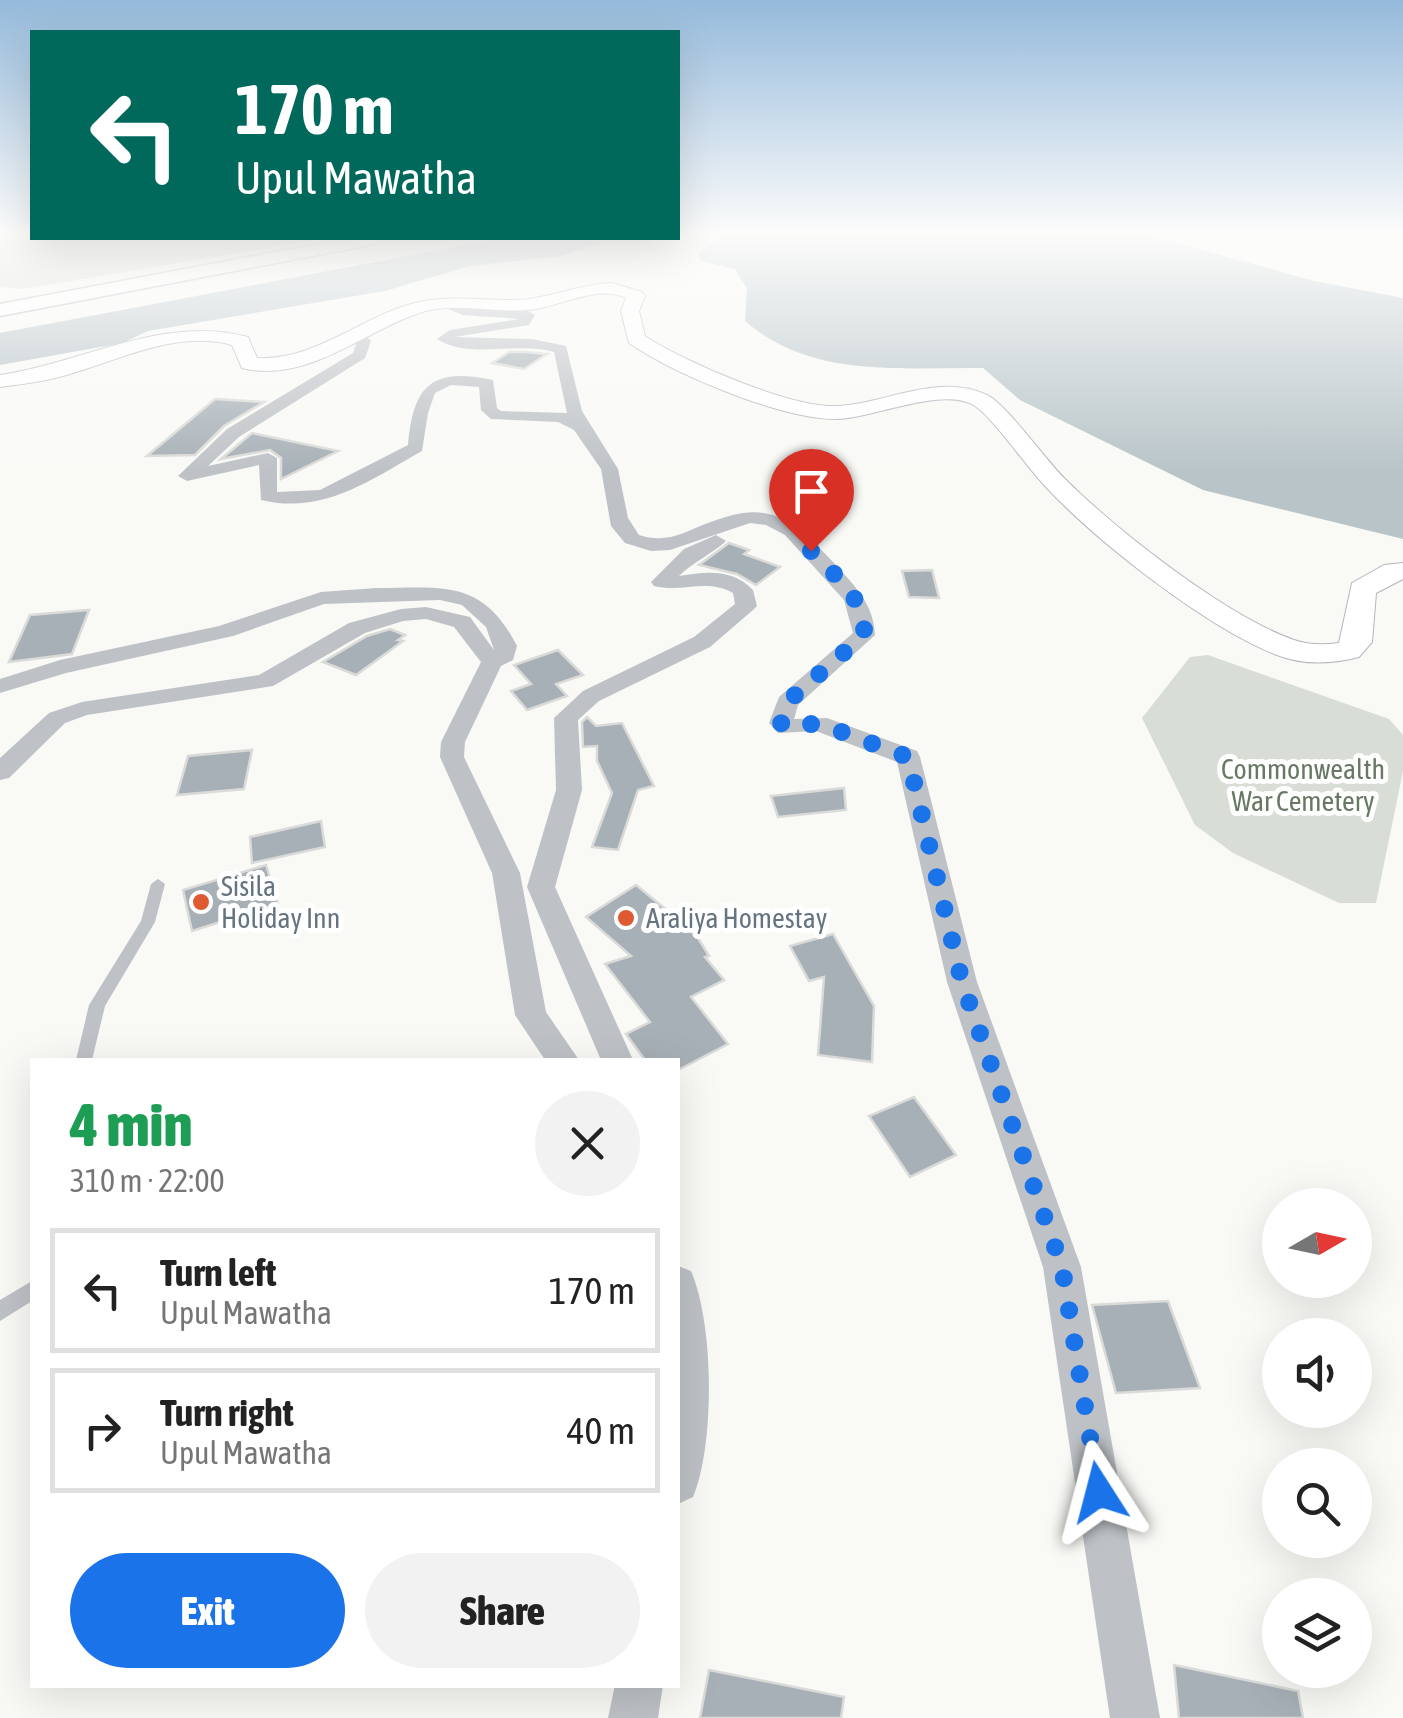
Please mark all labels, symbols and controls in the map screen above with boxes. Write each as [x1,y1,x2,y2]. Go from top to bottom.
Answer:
text: 170 m [235,69,394,149]
icon: left [70,70,200,200]
text: Upul Mawatha [235,152,477,204]
pin [769,449,854,552]
icon: arrive [784,464,839,519]
park label: Commonwealth War Cemetery [1221,753,1385,817]
place label: Sisila Holiday Inn [221,870,340,934]
marker: Sisila Holiday Inn [190,891,212,913]
place label: Araliya Homestay [646,902,827,934]
marker: Araliya Homestay [615,907,637,929]
text: 4 min [70,1090,193,1159]
button: close [535,1091,640,1196]
text: 310 m · 22:00 [70,1162,225,1199]
north arrow [1262,1188,1372,1298]
map controls [1262,1188,1372,1688]
text: Turn left [160,1251,276,1294]
icon: left [75,1263,130,1318]
text: 170 m [549,1269,635,1312]
text: Upul Mawatha [160,1294,332,1331]
button: sound [1262,1318,1372,1428]
text: Turn right [160,1391,294,1434]
icon: right [75,1403,130,1458]
text: 40 m [567,1409,635,1452]
text: Upul Mawatha [160,1434,332,1471]
position arrow [1047,1440,1151,1544]
button: search [1262,1448,1372,1558]
button: Exit [70,1553,345,1668]
button: Share [365,1553,640,1668]
button: layers [1262,1578,1372,1688]

